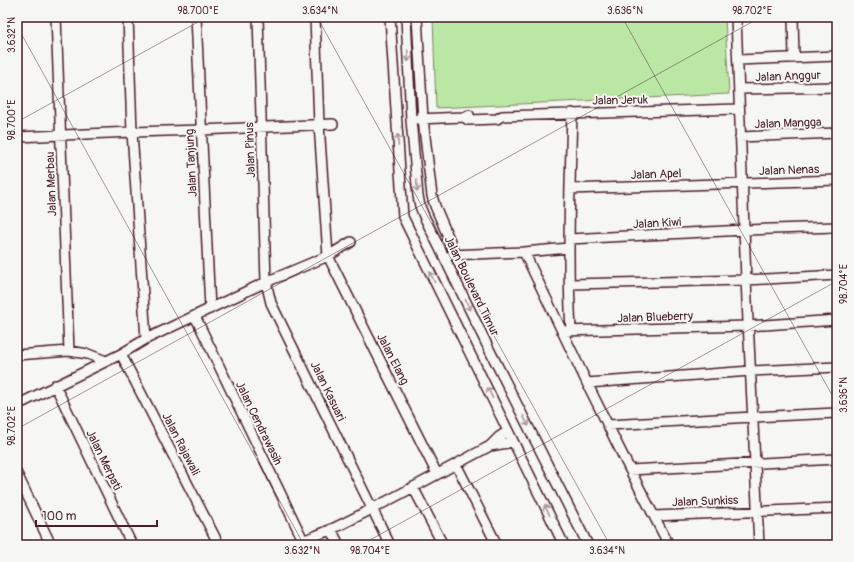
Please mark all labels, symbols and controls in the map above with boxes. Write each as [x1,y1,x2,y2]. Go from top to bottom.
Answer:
text: 98.700°E [178,5,218,17]
text: 3.634°N [302,5,338,17]
text: 3.636°N [607,5,643,17]
text: 98.702°E [732,5,772,17]
text: 3.632°N [6,17,18,53]
one-way arrow [404,49,412,62]
street label: Jalan Anggur [755,68,822,85]
street label: Jalan Jeruk [592,93,648,108]
text: 98.700°E [6,100,18,140]
street label: Jalan Mangga [754,115,822,132]
street label: Jalan Pinus [242,121,259,178]
street label: Jalan Tanjung [182,129,201,197]
one-way arrow [395,134,402,147]
street label: Jalan Merbau [43,151,60,217]
street label: Jalan Nenas [759,162,820,179]
street label: Jalan Apel [630,166,682,183]
one-way arrow [414,179,421,192]
street label: Jalan Kiwi [632,215,682,232]
street label: Jalan Boulevard Timur [441,234,503,340]
text: 98.704°E [838,264,850,304]
one-way arrow [428,271,435,283]
one-way arrow [465,298,472,310]
street label: Jalan Blueberry [617,309,693,326]
street label: Jalan Elang [373,331,412,388]
street label: Jalan Kasuari [307,359,348,424]
text: 3.636°N [838,377,850,413]
street label: Jalan Cendrawasih [232,379,285,468]
one-way arrow [486,388,493,400]
text: 98.702°E [6,406,18,446]
street label: Jalan Rajawali [158,410,203,478]
one-way arrow [523,415,530,427]
street label: Jalan Merpati [82,427,125,493]
street label: Jalan Sunkiss [672,493,739,510]
scale bar [36,502,157,528]
one-way arrow [543,504,550,516]
text: 100 m [42,509,77,524]
text: 3.632°N [284,545,320,557]
text: 98.704°E [350,545,390,557]
text: 3.634°N [589,545,625,557]

